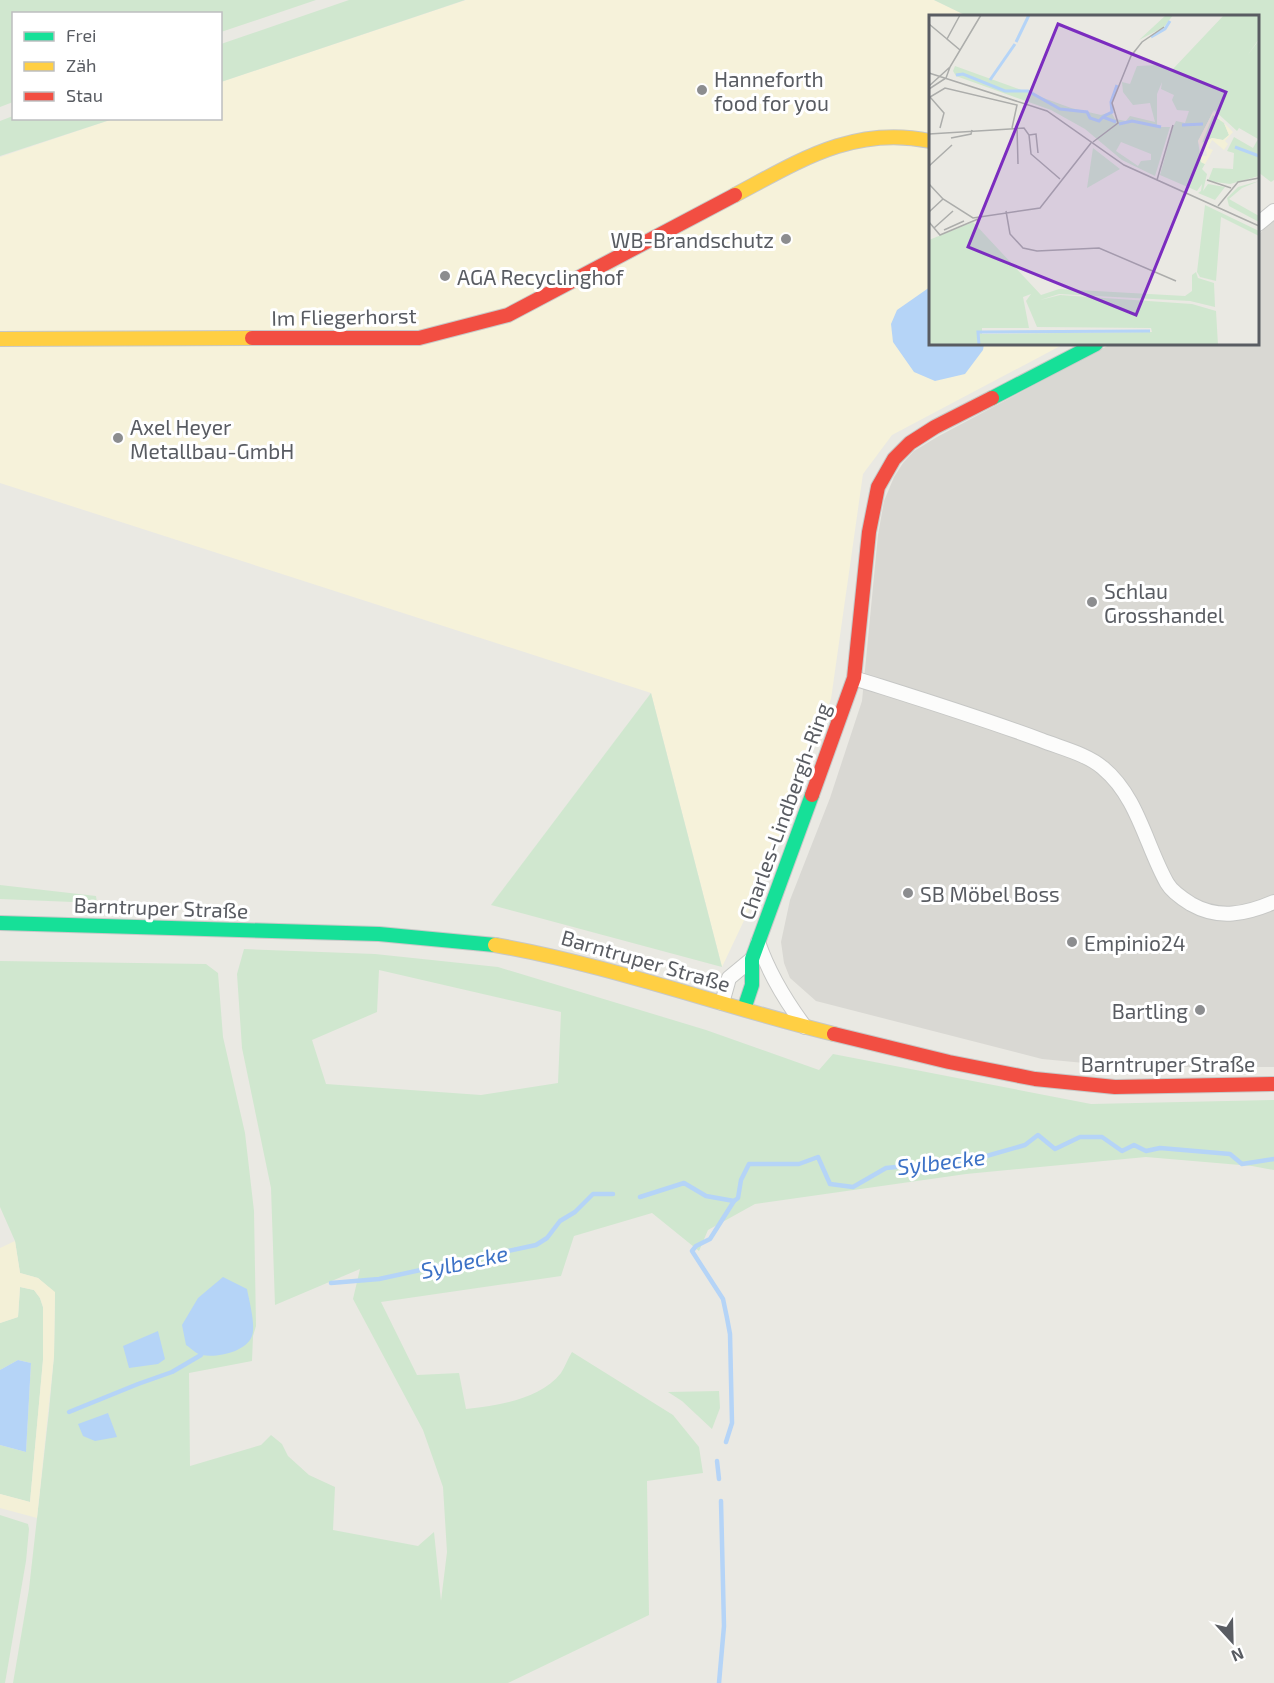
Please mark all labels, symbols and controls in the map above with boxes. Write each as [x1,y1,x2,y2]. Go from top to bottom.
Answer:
legend [12,12,222,120]
inset map [929,15,1259,345]
text: Frei [66,24,97,46]
text: Zäh [66,54,97,76]
place label: Hanneforth food for you [714,66,829,115]
marker: Hanneforth food for you [695,83,709,97]
text: Stau [66,84,103,106]
place label: WB-Brandschutz [611,227,774,252]
marker: WB-Brandschutz [779,232,793,246]
place label: AGA Recyclinghof [457,264,625,289]
marker: AGA Recyclinghof [438,269,452,283]
street label: Im Fliegerhorst [271,302,417,330]
place label: Axel Heyer Metallbau-GmbH [130,414,294,463]
marker: Axel Heyer Metallbau-GmbH [111,431,125,445]
place label: Schlau Grosshandel [1104,578,1225,627]
marker: Schlau Grosshandel [1085,595,1099,609]
street label: Charles-Lindbergh-Ring [733,699,835,923]
place label: SB Möbel Boss [920,881,1060,906]
marker: SB Möbel Boss [901,886,915,900]
street label: Barntruper Straße [73,891,249,923]
street label: Barntruper Straße [559,924,733,996]
place label: Empinio24 [1084,930,1186,955]
marker: Empinio24 [1065,935,1079,949]
place label: Bartling [1112,998,1188,1023]
marker: Bartling [1193,1003,1207,1017]
street label: Barntruper Straße [1081,1051,1255,1076]
water label: Sylbecke [895,1143,987,1180]
water label: Sylbecke [418,1239,510,1284]
north arrow [1202,1611,1262,1671]
text: N [1229,1644,1247,1666]

